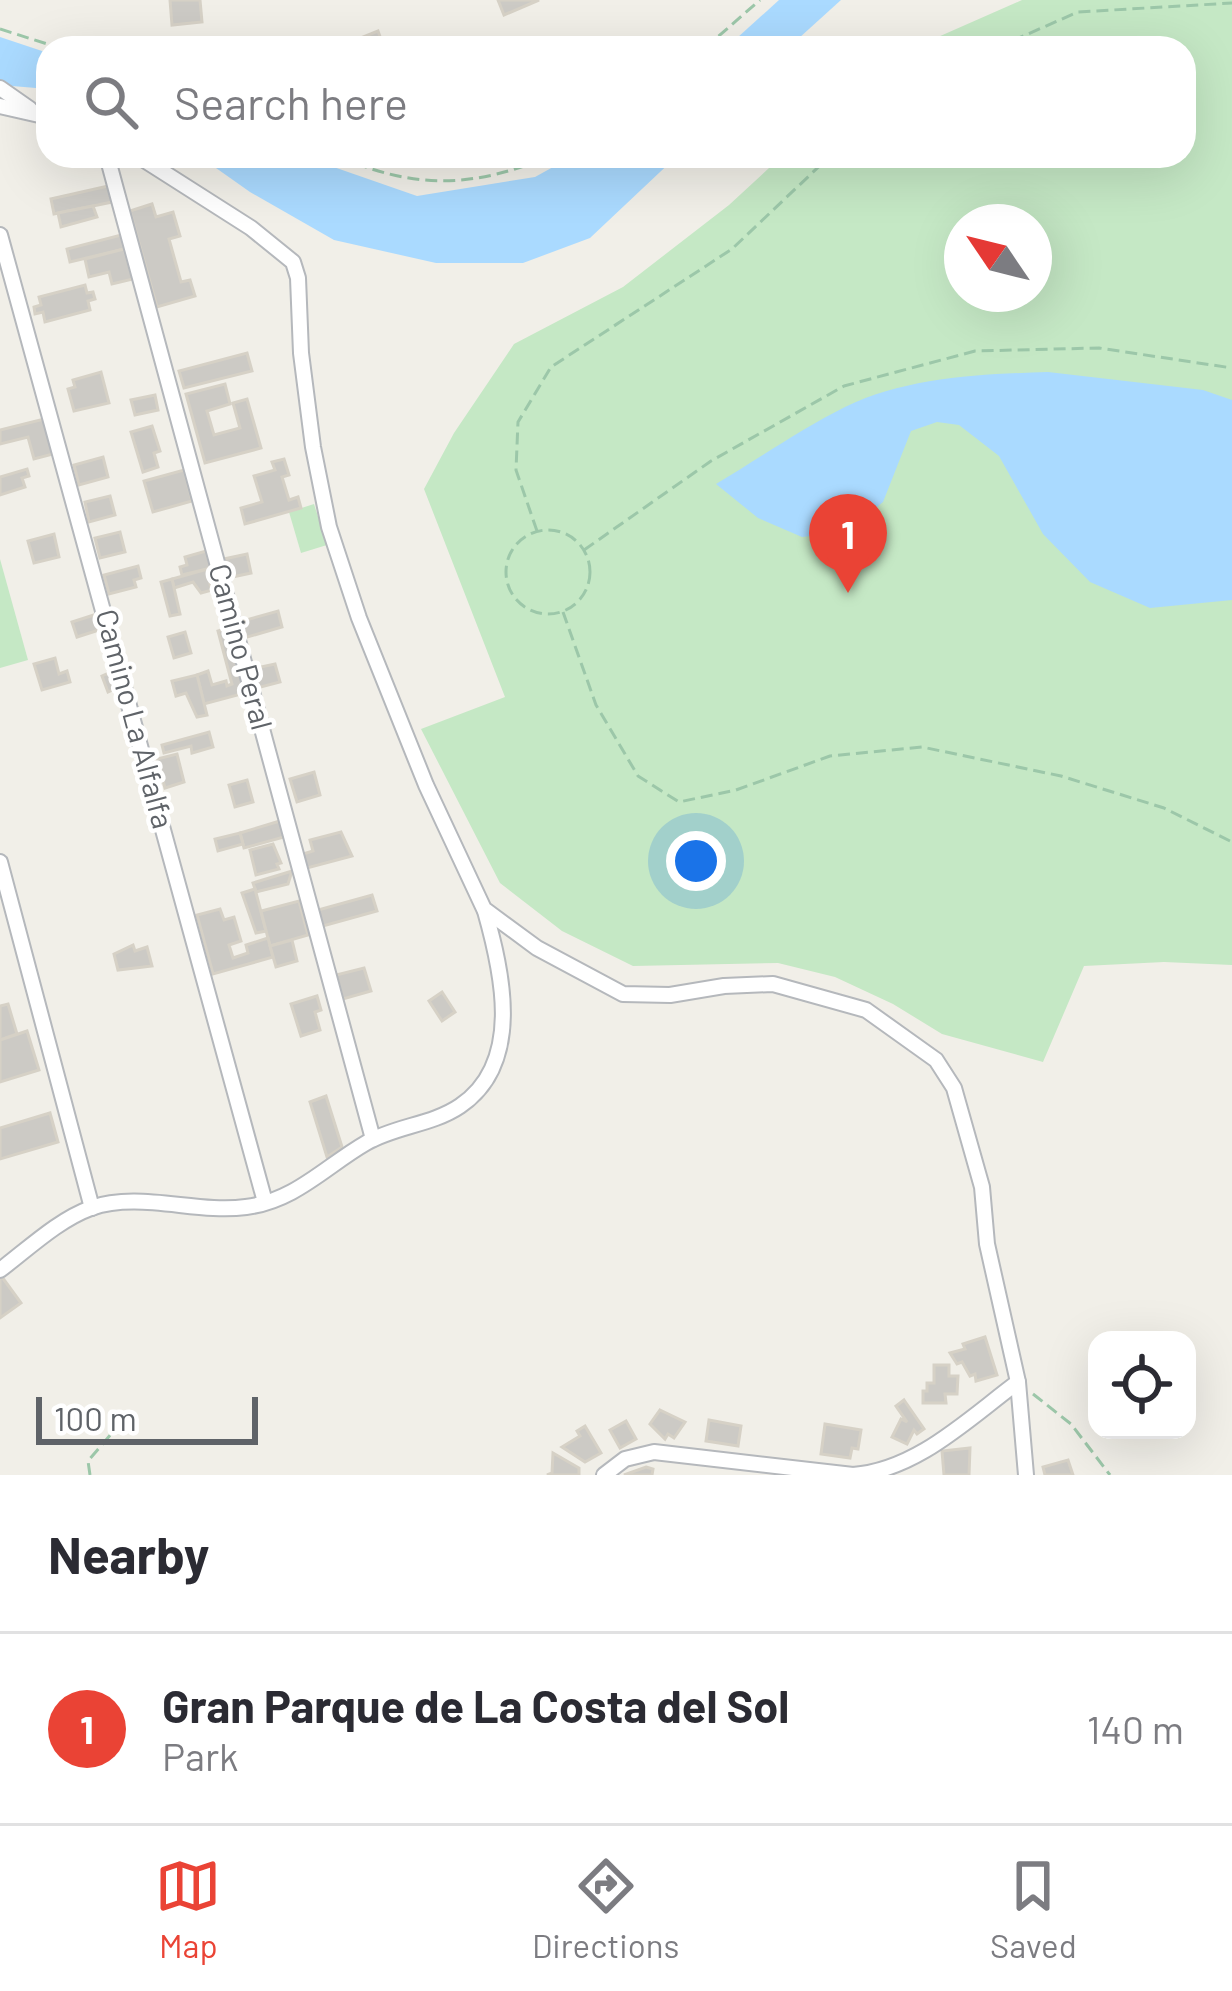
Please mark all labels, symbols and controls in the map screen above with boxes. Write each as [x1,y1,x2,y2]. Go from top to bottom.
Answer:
search box [36,36,1196,168]
icon: search [78,69,144,135]
text: Search here [174,75,408,129]
north arrow [944,204,1052,312]
pin: 1 [809,494,887,593]
street label: Camino Peral [202,560,281,733]
street label: Camino La Alfalfa [89,605,182,832]
your location [666,831,726,891]
map controls [1088,1331,1196,1439]
button: locate [1088,1331,1196,1439]
scale bar [36,1391,258,1444]
text: 100 m [54,1398,137,1438]
text: Nearby [48,1523,209,1584]
text: Gran Parque de La Costa del Sol [162,1678,789,1732]
text: 1 [80,1705,94,1752]
text: 140 m [1087,1705,1184,1752]
text: Park [162,1732,239,1779]
tab: Map [155,1853,221,1965]
tab: Directions [532,1853,679,1965]
tab: Saved [990,1853,1077,1965]

